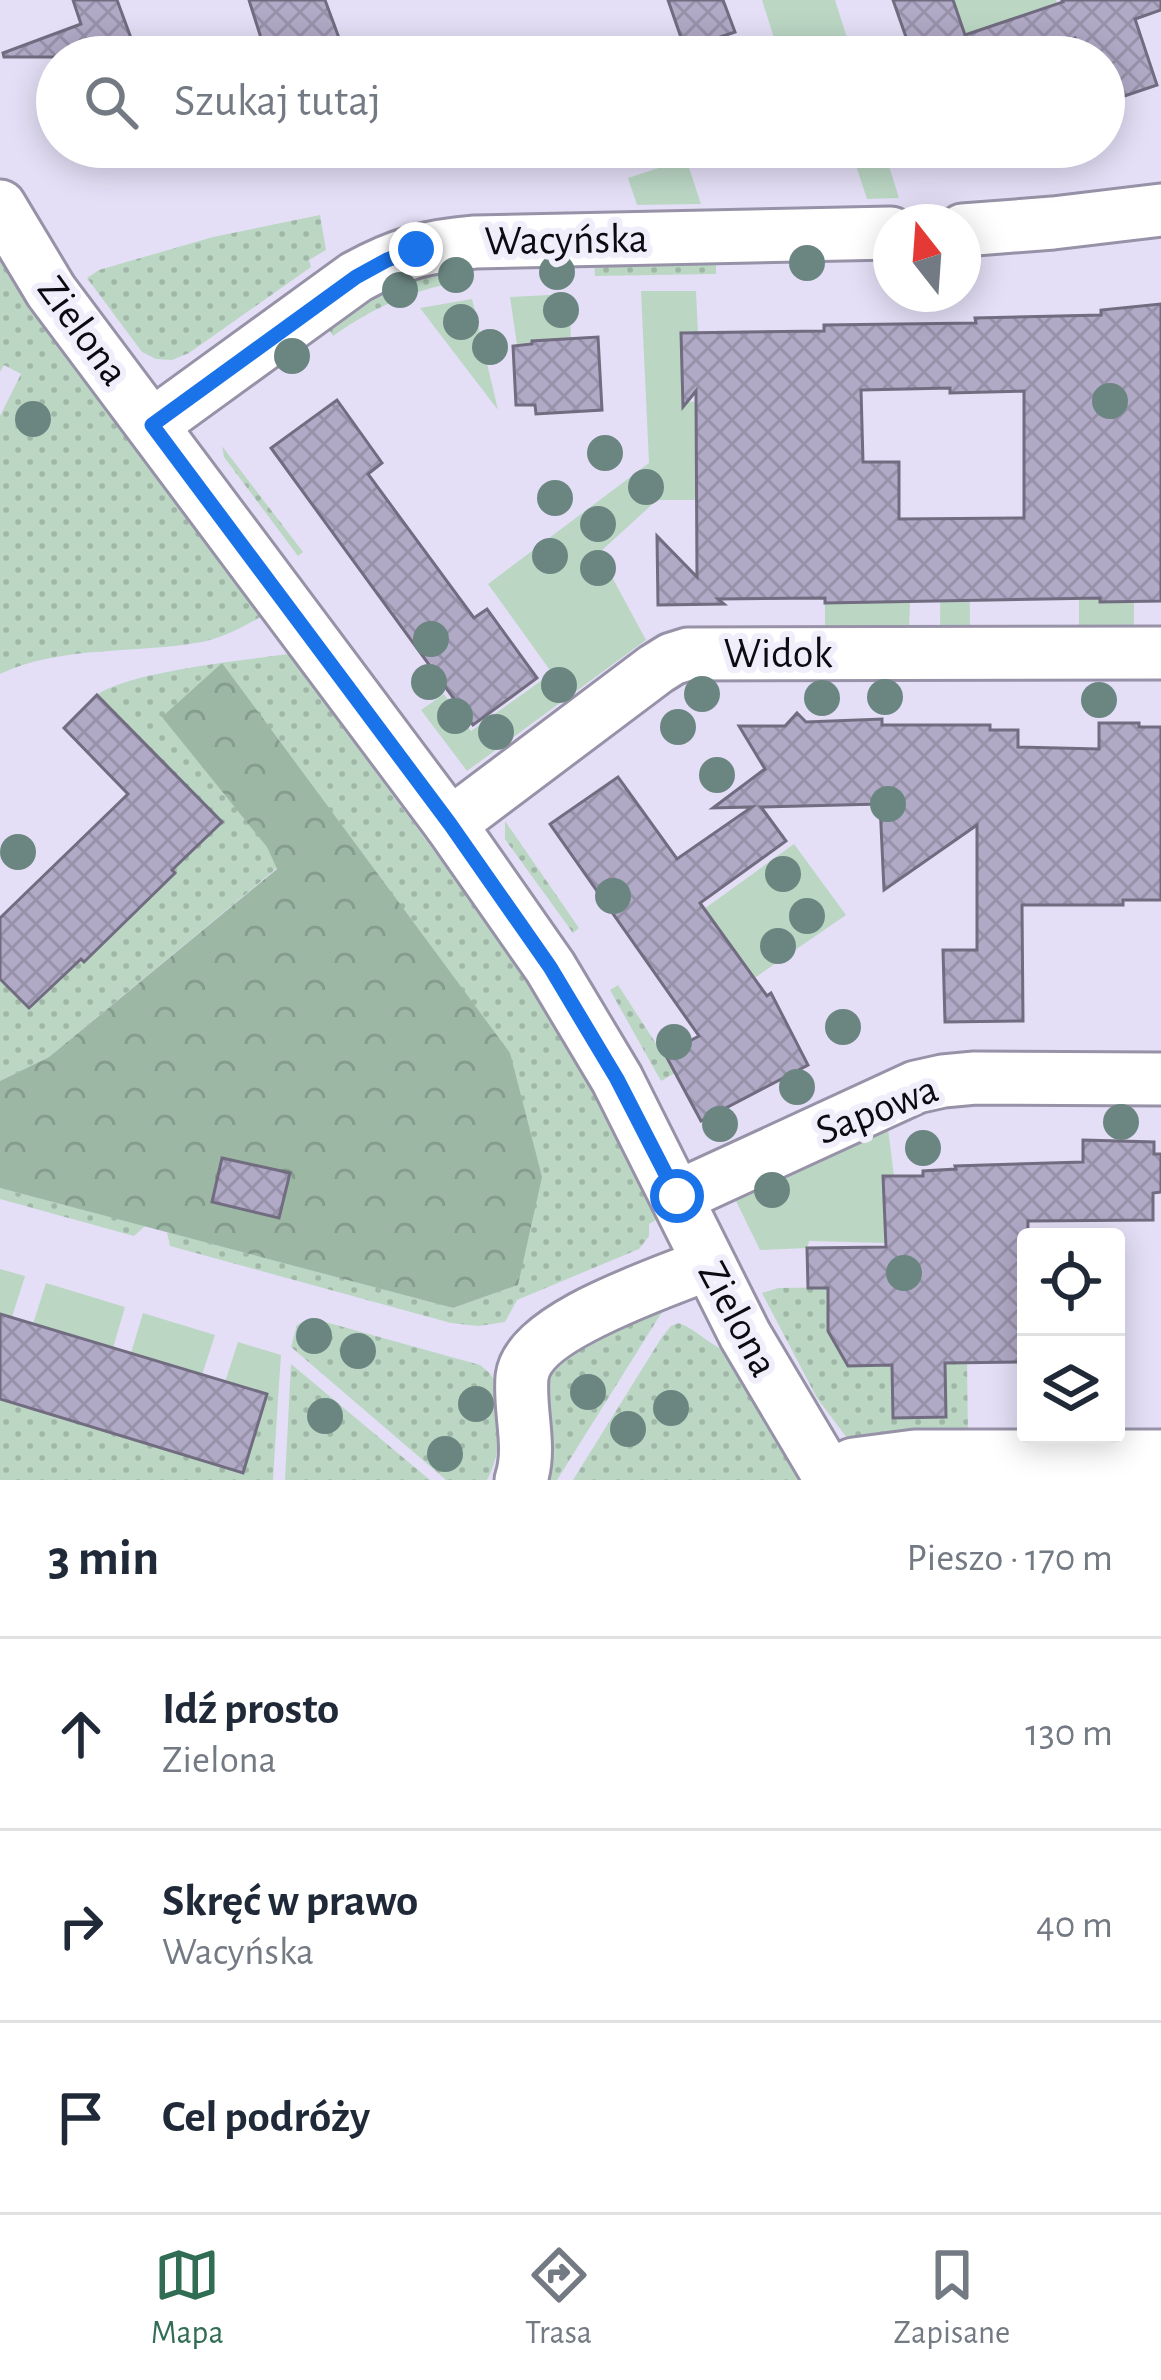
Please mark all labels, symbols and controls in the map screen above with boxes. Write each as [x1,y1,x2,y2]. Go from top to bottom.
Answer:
search box [36,36,1125,168]
icon: search [78,69,144,135]
text: Szukaj tutaj [174,79,381,124]
north arrow [873,204,981,312]
street label: Wacyńska [484,218,648,262]
route end [389,222,443,276]
street label: Zielona [30,269,136,393]
street label: Widok [723,633,833,675]
street label: Sapowa [810,1068,944,1152]
route start [650,1169,704,1223]
map controls [1017,1228,1125,1444]
button: locate [1017,1228,1125,1336]
street label: Zielona [691,1255,785,1383]
button: layers [1017,1336,1125,1444]
text: 3 min [48,1533,159,1584]
text: Pieszo · 170 m [906,1539,1113,1578]
text: Idź prosto [162,1687,339,1732]
icon: ahead [48,1701,114,1767]
text: 130 m [1025,1714,1113,1753]
text: Zielona [162,1741,277,1780]
text: Skręć w prawo [162,1879,418,1924]
icon: right [48,1893,114,1959]
text: 40 m [1036,1906,1113,1945]
text: Wacyńska [162,1933,314,1972]
icon: arrive [48,2085,114,2151]
text: Cel podróży [162,2095,370,2140]
tab: Mapa [151,2242,224,2354]
tab: Trasa [525,2242,592,2354]
tab: Zapisane [893,2242,1010,2354]

